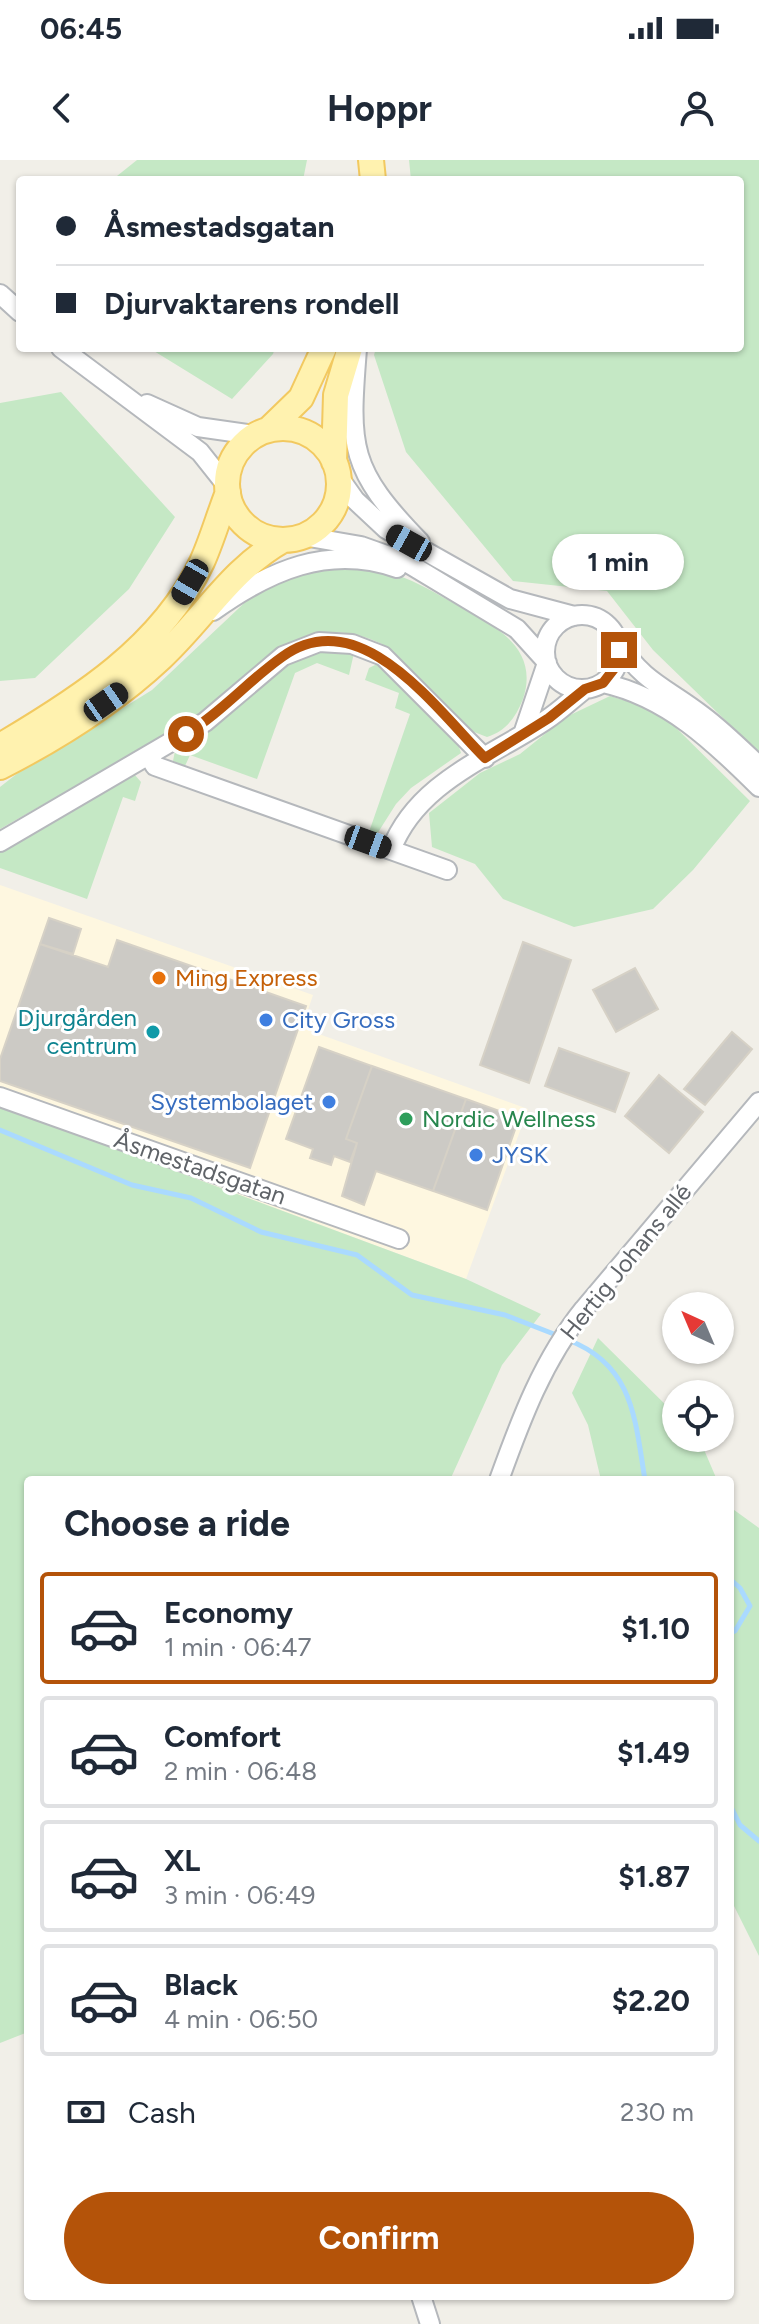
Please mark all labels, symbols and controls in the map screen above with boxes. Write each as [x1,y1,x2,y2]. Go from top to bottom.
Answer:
text: 06:45 [40,10,122,47]
icon: back [40,86,84,130]
icon: person [675,86,719,130]
text: Hoppr [327,87,432,130]
text: Åsmestadsgatan [104,208,335,245]
text: Djurvaktarens rondell [104,285,399,322]
car [382,521,436,565]
callout: 1 min [553,534,685,590]
text: 1 min [587,546,649,578]
car [168,555,212,609]
route end [601,632,637,668]
car [79,678,133,726]
route start [168,716,204,752]
car [341,823,395,861]
place label: Ming Express [175,963,318,992]
marker: Ming Express [150,969,168,987]
place label: Djurgården centrum [18,1003,137,1060]
place label: City Gross [282,1005,395,1034]
marker: City Gross [257,1011,275,1029]
marker: Djurgården centrum [144,1023,162,1041]
place label: Systembolaget [150,1087,313,1116]
marker: Systembolaget [320,1093,338,1111]
place label: Nordic Wellness [422,1104,596,1133]
marker: Nordic Wellness [397,1110,415,1128]
street label: Åsmestadsgatan [111,1125,290,1210]
place label: JYSK [492,1140,549,1169]
marker: JYSK [467,1146,485,1164]
street label: Hertig Johans allé [554,1178,697,1346]
north arrow [662,1292,734,1364]
map controls [662,1292,734,1452]
button: locate [662,1380,734,1452]
text: Choose a ride [64,1502,290,1545]
icon: car [68,1592,140,1664]
text: Economy [164,1594,293,1631]
text: $1.10 [621,1610,690,1647]
text: 1 min · 06:47 [164,1631,311,1663]
icon: car [68,1716,140,1788]
text: Comfort [164,1718,282,1755]
text: $1.49 [617,1734,690,1771]
text: 2 min · 06:48 [164,1755,317,1787]
icon: car [68,1840,140,1912]
text: XL [164,1842,200,1879]
text: $1.87 [618,1858,690,1895]
text: 3 min · 06:49 [164,1879,316,1911]
icon: car [68,1964,140,2036]
text: Black [164,1966,238,2003]
text: $2.20 [612,1982,690,2019]
text: 4 min · 06:50 [164,2003,318,2035]
icon: cash [64,2090,108,2134]
text: Cash [128,2094,196,2131]
text: 230 m [620,2096,694,2128]
button: Confirm [64,2192,694,2284]

